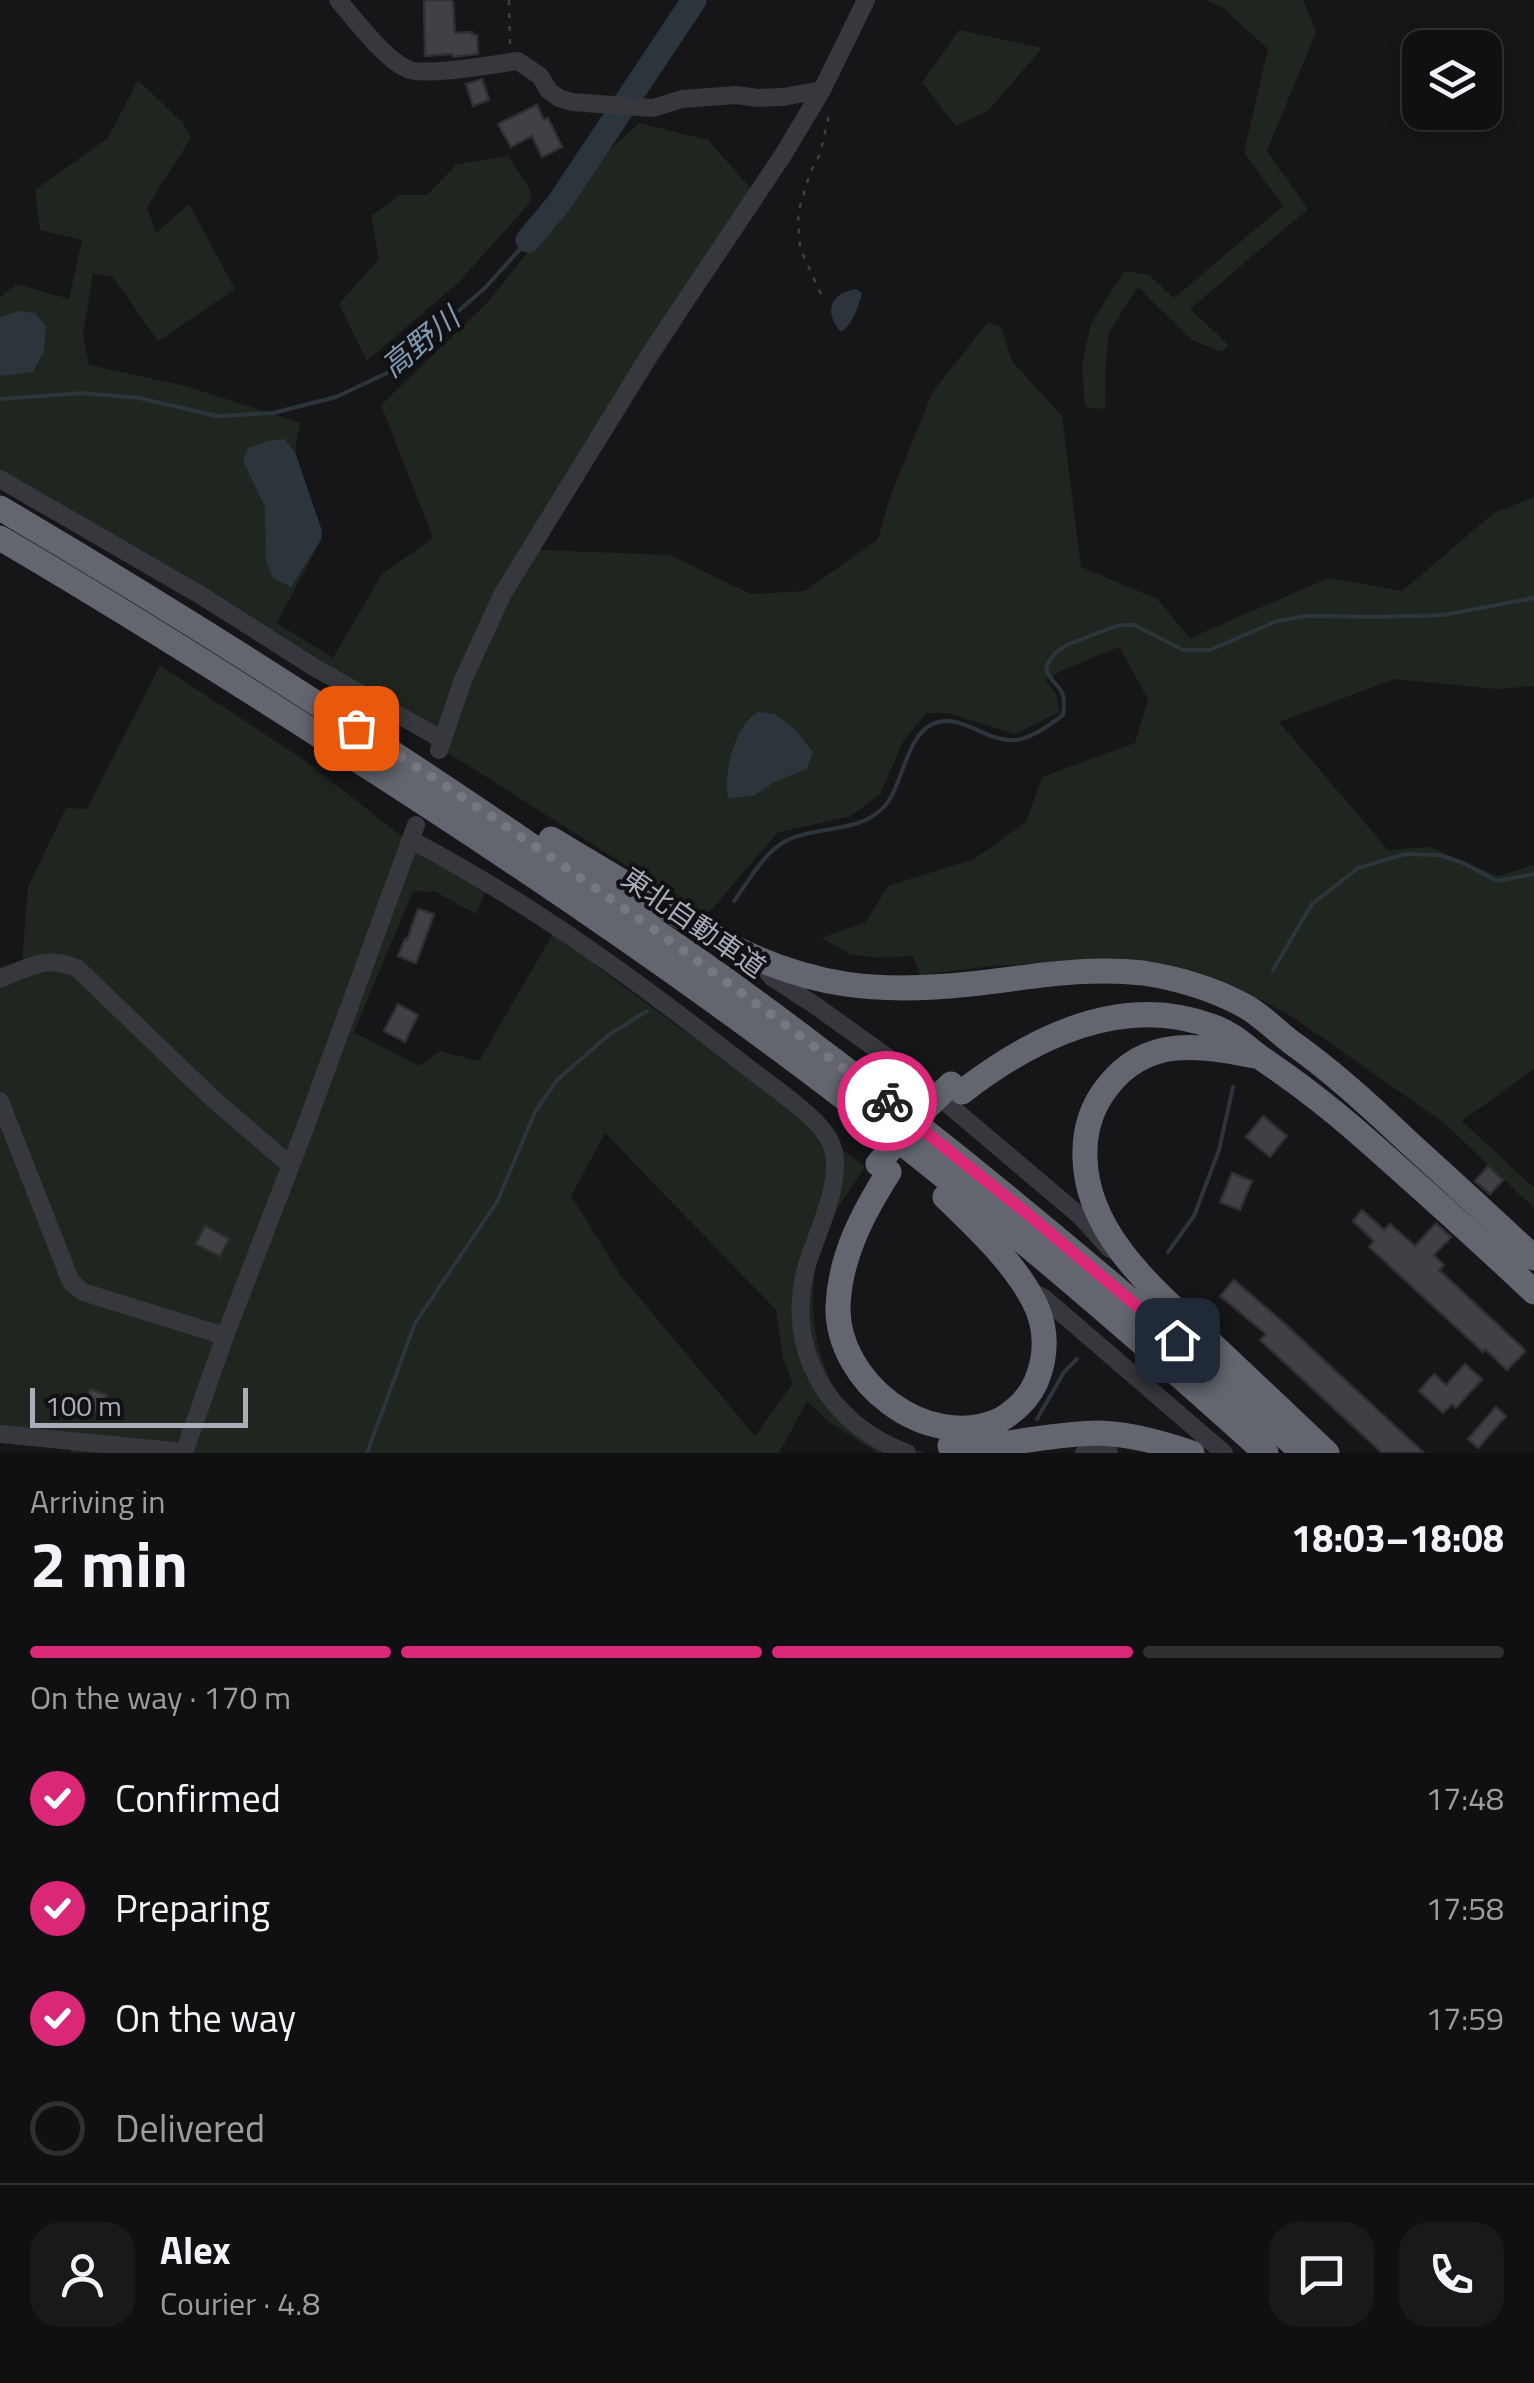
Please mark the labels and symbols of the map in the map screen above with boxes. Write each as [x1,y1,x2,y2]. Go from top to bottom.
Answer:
water label: 高野川 [371,294,472,388]
pin [314,686,399,771]
street label: 東北自動車道 [613,856,775,988]
courier [837,1051,937,1151]
pin [1135,1298,1220,1383]
scale bar [30,1383,248,1428]

